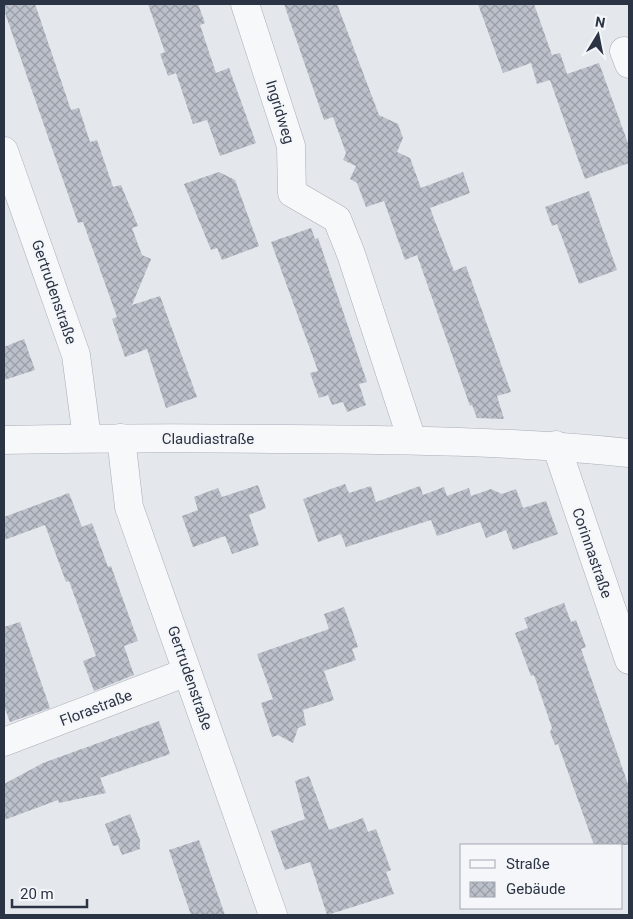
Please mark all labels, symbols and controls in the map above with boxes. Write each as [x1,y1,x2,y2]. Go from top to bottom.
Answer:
north arrow [573,10,623,60]
text: N [594,13,607,31]
street label: Ingridweg [262,78,298,146]
street label: Gertrudenstraße [28,238,80,347]
street label: Claudiastraße [162,430,254,448]
street label: Corinnastraße [568,506,616,601]
street label: Gertrudenstraße [164,624,216,733]
street label: Florastraße [57,686,135,730]
legend [460,844,623,909]
text: Straße [506,855,550,873]
scale bar [12,876,88,908]
text: Gebäude [506,880,565,898]
text: 20 m [20,885,54,903]

